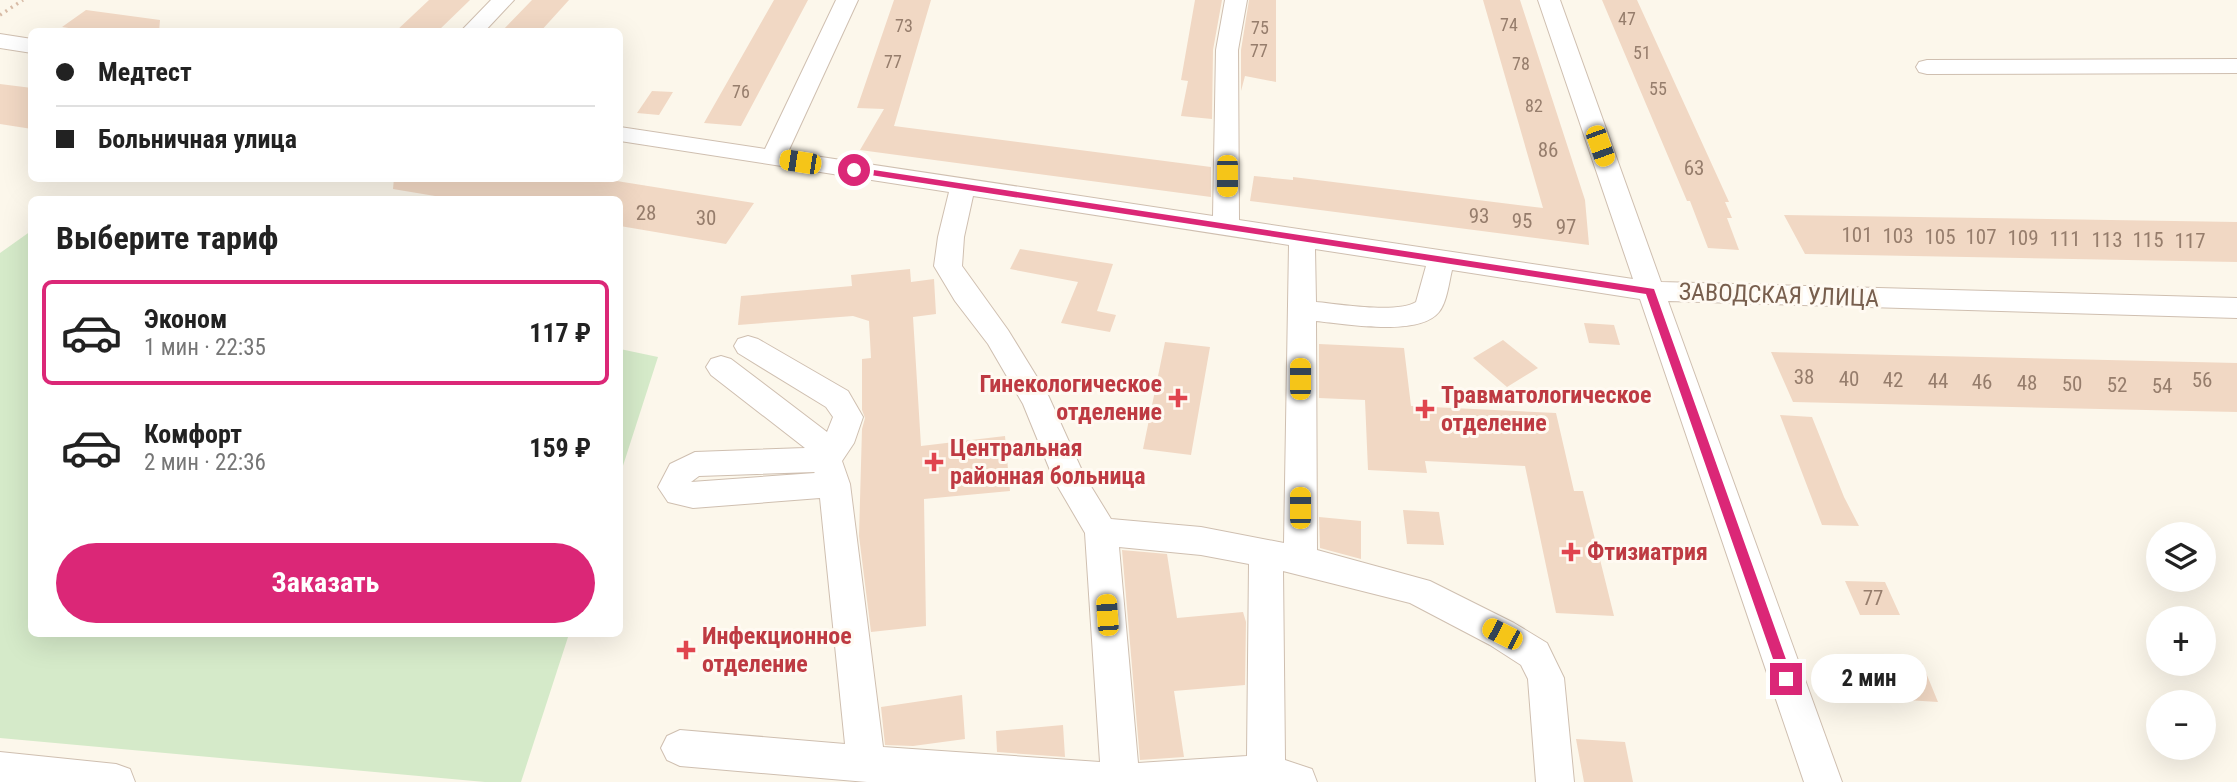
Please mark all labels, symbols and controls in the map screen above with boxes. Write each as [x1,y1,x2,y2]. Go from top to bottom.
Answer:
house number: 47 [1618,8,1636,29]
house number: 74 [1500,14,1518,35]
house number: 73 [895,15,913,36]
house number: 75 [1251,17,1269,38]
house number: 77 [1250,40,1268,61]
house number: 51 [1633,42,1651,63]
house number: 77 [884,51,902,72]
house number: 78 [1512,53,1530,74]
text: Медтест [98,57,192,87]
house number: 55 [1649,78,1667,99]
house number: 76 [732,81,750,102]
house number: 82 [1525,95,1543,116]
car [1583,123,1618,169]
text: Больничная улица [98,124,297,154]
house number: 86 [1538,138,1558,162]
car [778,148,823,176]
route start [838,154,870,186]
car [1217,155,1238,197]
house number: 63 [1684,156,1704,180]
house number: 28 [636,201,656,225]
house number: 93 [1469,204,1489,228]
house number: 30 [696,206,716,230]
house number: 95 [1512,209,1532,233]
house number: 97 [1556,215,1576,239]
text: Выберите тариф [56,219,278,257]
house number: 101 [1841,223,1873,247]
house number: 103 [1882,224,1914,248]
house number: 105 [1924,225,1956,249]
house number: 107 [1965,225,1997,249]
house number: 109 [2007,226,2039,250]
house number: 111 [2049,227,2081,251]
house number: 113 [2091,228,2123,252]
house number: 115 [2132,228,2164,252]
house number: 117 [2174,229,2206,253]
street label: ЗАВОДСКАЯ УЛИЦА [1678,278,1880,312]
icon: car [60,301,123,364]
text: Эконом [144,304,227,334]
text: 117 ₽ [529,318,591,348]
text: 1 мин · 22:35 [144,334,266,361]
car [1290,358,1311,400]
house number: 38 [1794,365,1814,389]
house number: 40 [1839,367,1859,391]
house number: 42 [1883,368,1903,392]
house number: 56 [2192,368,2212,392]
house number: 44 [1928,369,1948,393]
place label: Гинекологическое отделение [980,370,1162,426]
house number: 46 [1972,370,1992,394]
house number: 48 [2017,371,2037,395]
house number: 50 [2062,372,2082,396]
house number: 52 [2107,373,2127,397]
house number: 54 [2152,374,2172,398]
place label: Травматологическое отделение [1441,381,1651,437]
marker: Гинекологическое отделение [1168,388,1188,408]
marker: Травматологическое отделение [1415,399,1435,419]
icon: car [60,416,123,479]
text: Комфорт [144,419,242,449]
text: 159 ₽ [529,433,591,463]
place label: Центральная районная больница [950,434,1146,490]
text: 2 мин · 22:36 [144,449,266,476]
marker: Центральная районная больница [924,452,944,472]
car [1290,487,1311,529]
map controls [2146,522,2216,760]
button: layers [2146,522,2216,592]
place label: Фтизиатрия [1587,538,1708,566]
marker: Фтизиатрия [1561,542,1581,562]
button: Заказать [56,543,595,623]
house number: 77 [1863,586,1883,610]
car [1096,593,1119,637]
button: + [2146,606,2216,676]
car [1479,615,1526,653]
place label: Инфекционное отделение [702,622,852,678]
marker: Инфекционное отделение [676,640,696,660]
callout: 2 мин [1810,654,1926,704]
route end [1770,663,1802,695]
text: 2 мин [1841,665,1897,692]
button: − [2146,690,2216,760]

